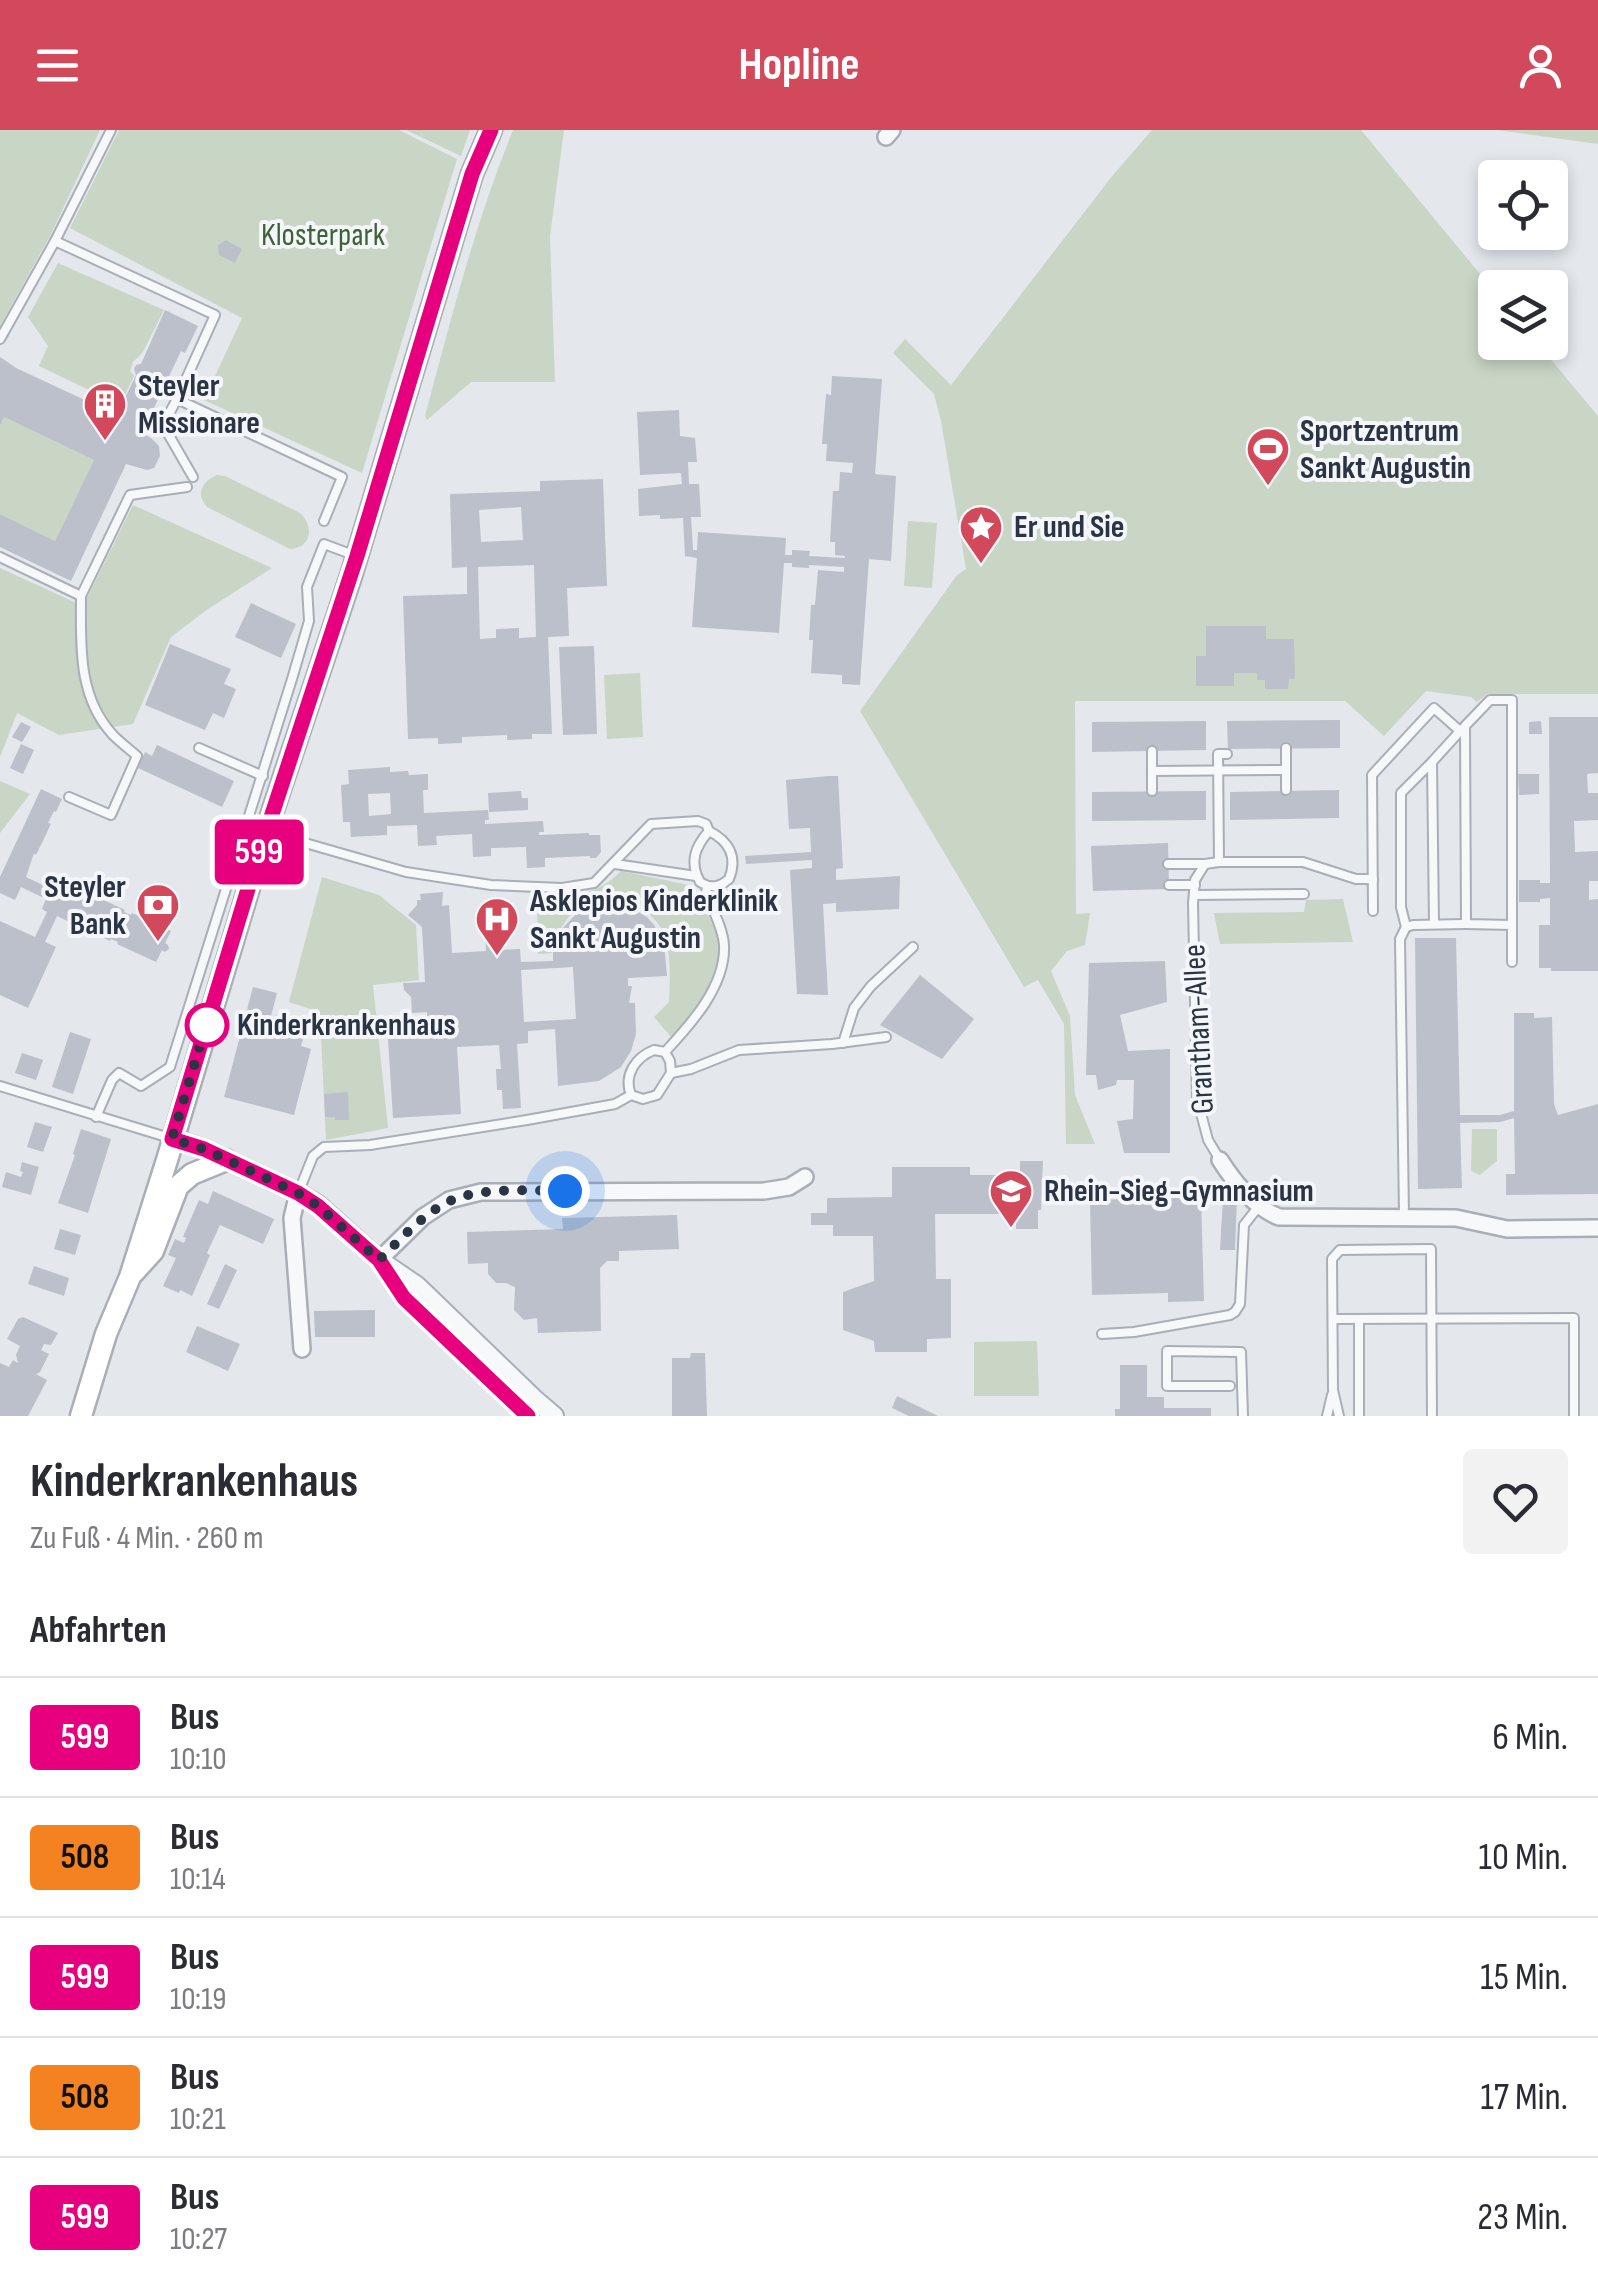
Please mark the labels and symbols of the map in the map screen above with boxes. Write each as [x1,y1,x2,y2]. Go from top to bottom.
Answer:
park label: Klosterpark [261,216,385,255]
place label: Steyler Missionare [138,367,260,443]
building icon: Steyler Missionare [82,381,128,442]
place label: Sportzentrum Sankt Augustin [1300,412,1471,488]
sports icon: Sportzentrum Sankt Augustin [1245,426,1291,487]
place icon: Er und Sie [958,504,1004,565]
place label: Er und Sie [1014,508,1125,547]
line badge: 599 [202,820,316,884]
place label: Steyler Bank [44,868,126,944]
bank icon: Steyler Bank [135,882,181,943]
place label: Asklepios Kinderklinik Sankt Augustin [529,882,779,958]
hospital icon: Asklepios Kinderklinik Sankt Augustin [474,896,520,957]
street label: Grantham-Allee [1175,943,1223,1115]
marker: Kinderkrankenhaus [186,1004,228,1046]
place label: Kinderkrankenhaus [237,1006,456,1045]
your location [540,1166,590,1216]
school or university icon: Rhein-Sieg-Gymnasium [988,1168,1034,1229]
place label: Rhein-Sieg-Gymnasium [1044,1172,1314,1211]

